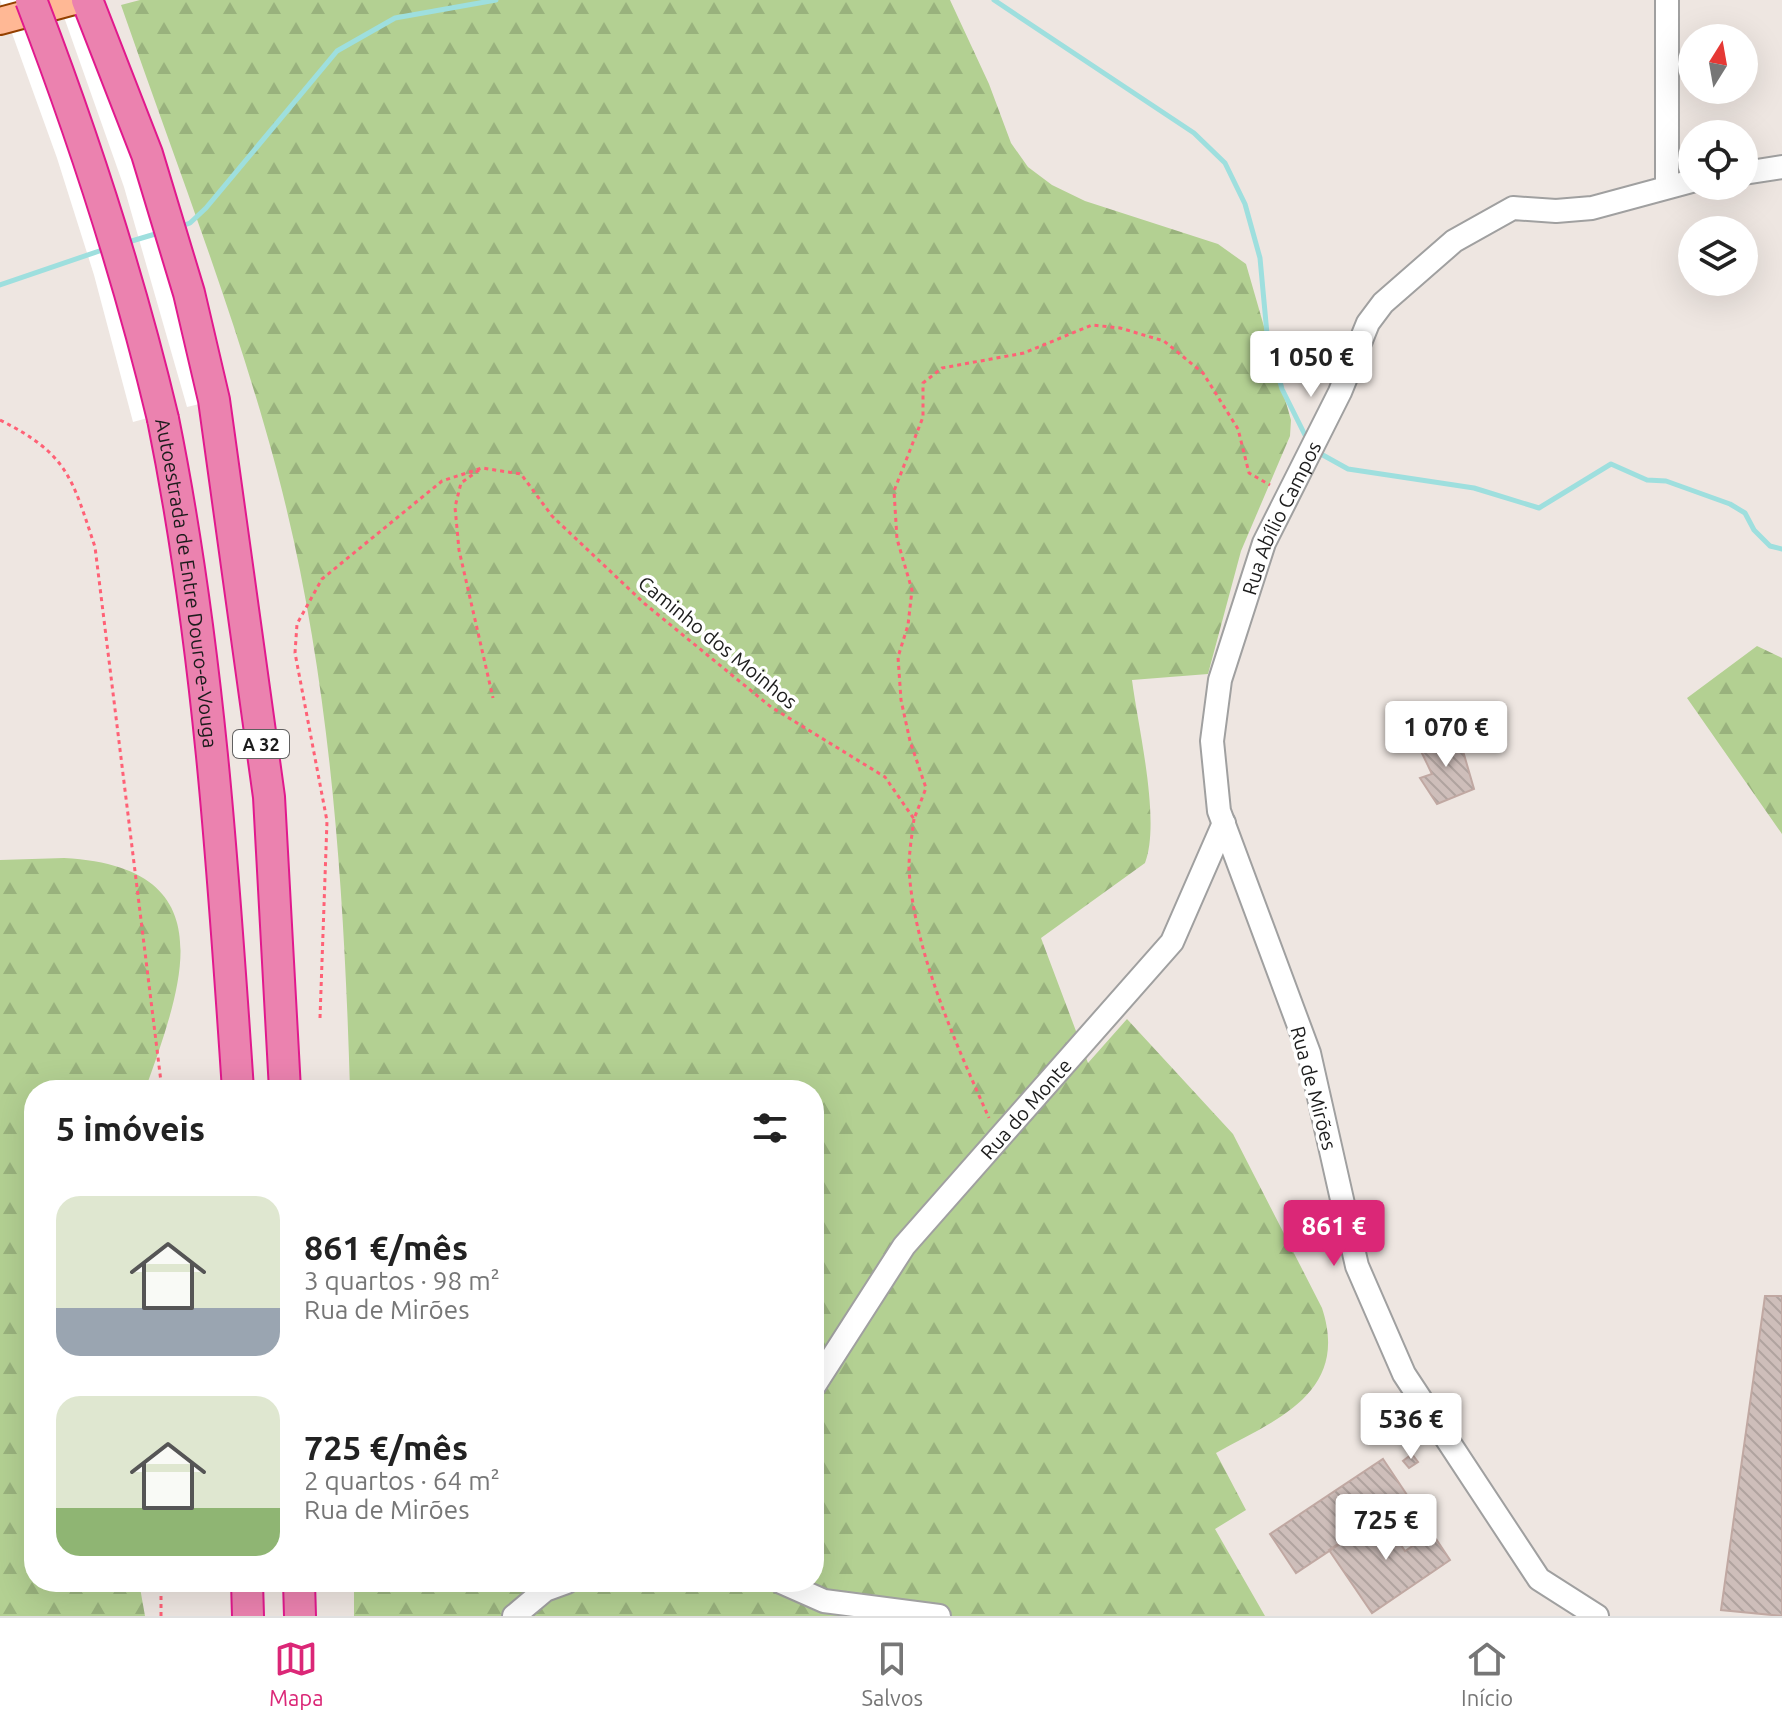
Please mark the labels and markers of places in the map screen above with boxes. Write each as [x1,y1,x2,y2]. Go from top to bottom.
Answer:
pin: 1 050 € [1237,331,1385,399]
pin: 1 070 € [1372,701,1520,769]
pin: 861 € [1278,1200,1390,1268]
pin: 536 € [1355,1393,1467,1461]
pin: 725 € [1330,1494,1442,1562]

